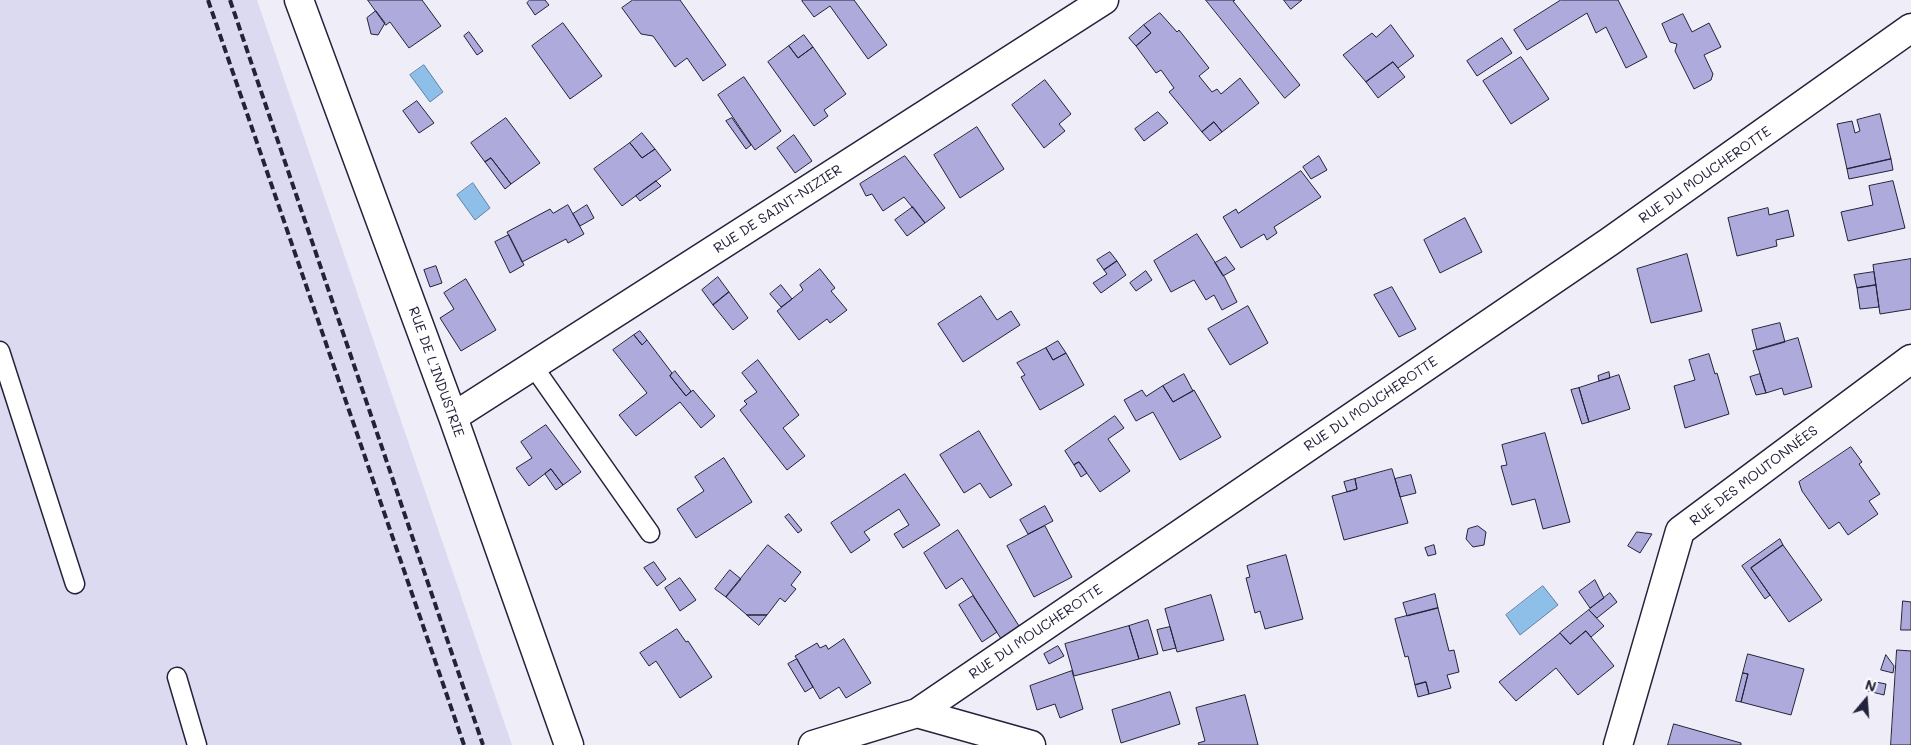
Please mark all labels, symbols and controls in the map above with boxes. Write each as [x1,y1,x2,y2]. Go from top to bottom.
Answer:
street label: RUE DU MOUCHEROTTE [1636,123,1774,227]
street label: RUE DE SAINT-NIZIER [711,161,845,257]
street label: RUE DE L'INDUSTRIE [405,304,467,440]
street label: RUE DU MOUCHEROTTE [1301,353,1441,455]
street label: RUE DES MOUTONNÉES [1687,422,1821,530]
street label: RUE DU MOUCHEROTTE [966,581,1106,683]
north arrow [1841,675,1891,725]
text: N [1863,675,1879,696]

